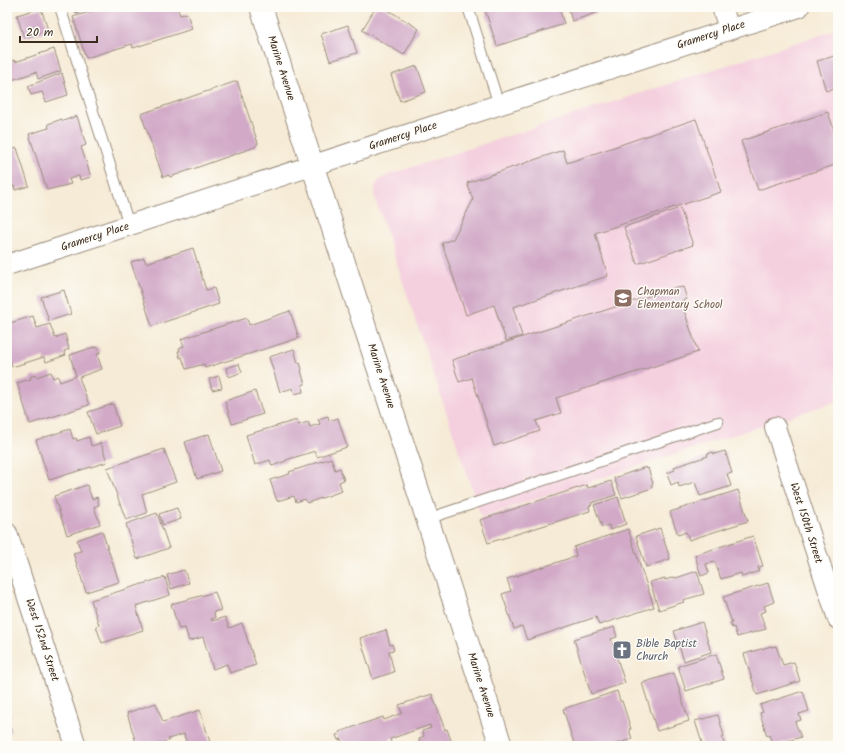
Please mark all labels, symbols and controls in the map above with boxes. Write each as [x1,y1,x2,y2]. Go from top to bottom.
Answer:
street label: Gramercy Place [674,15,748,55]
scale bar [20,18,97,44]
text: 20 m [26,23,54,42]
street label: Marine Avenue [262,33,300,103]
street label: Gramercy Place [366,116,440,156]
street label: Gramercy Place [58,217,132,257]
place label: Chapman Elementary School [637,283,723,314]
school or university icon: Chapman Elementary School [612,287,634,309]
street label: Marine Avenue [362,341,400,411]
street label: West 150th Street [784,480,828,567]
street label: West 152nd Street [20,596,64,685]
place label: Bible Baptist Church [636,635,697,666]
church icon: Bible Baptist Church [611,639,633,661]
street label: Marine Avenue [462,650,500,720]

